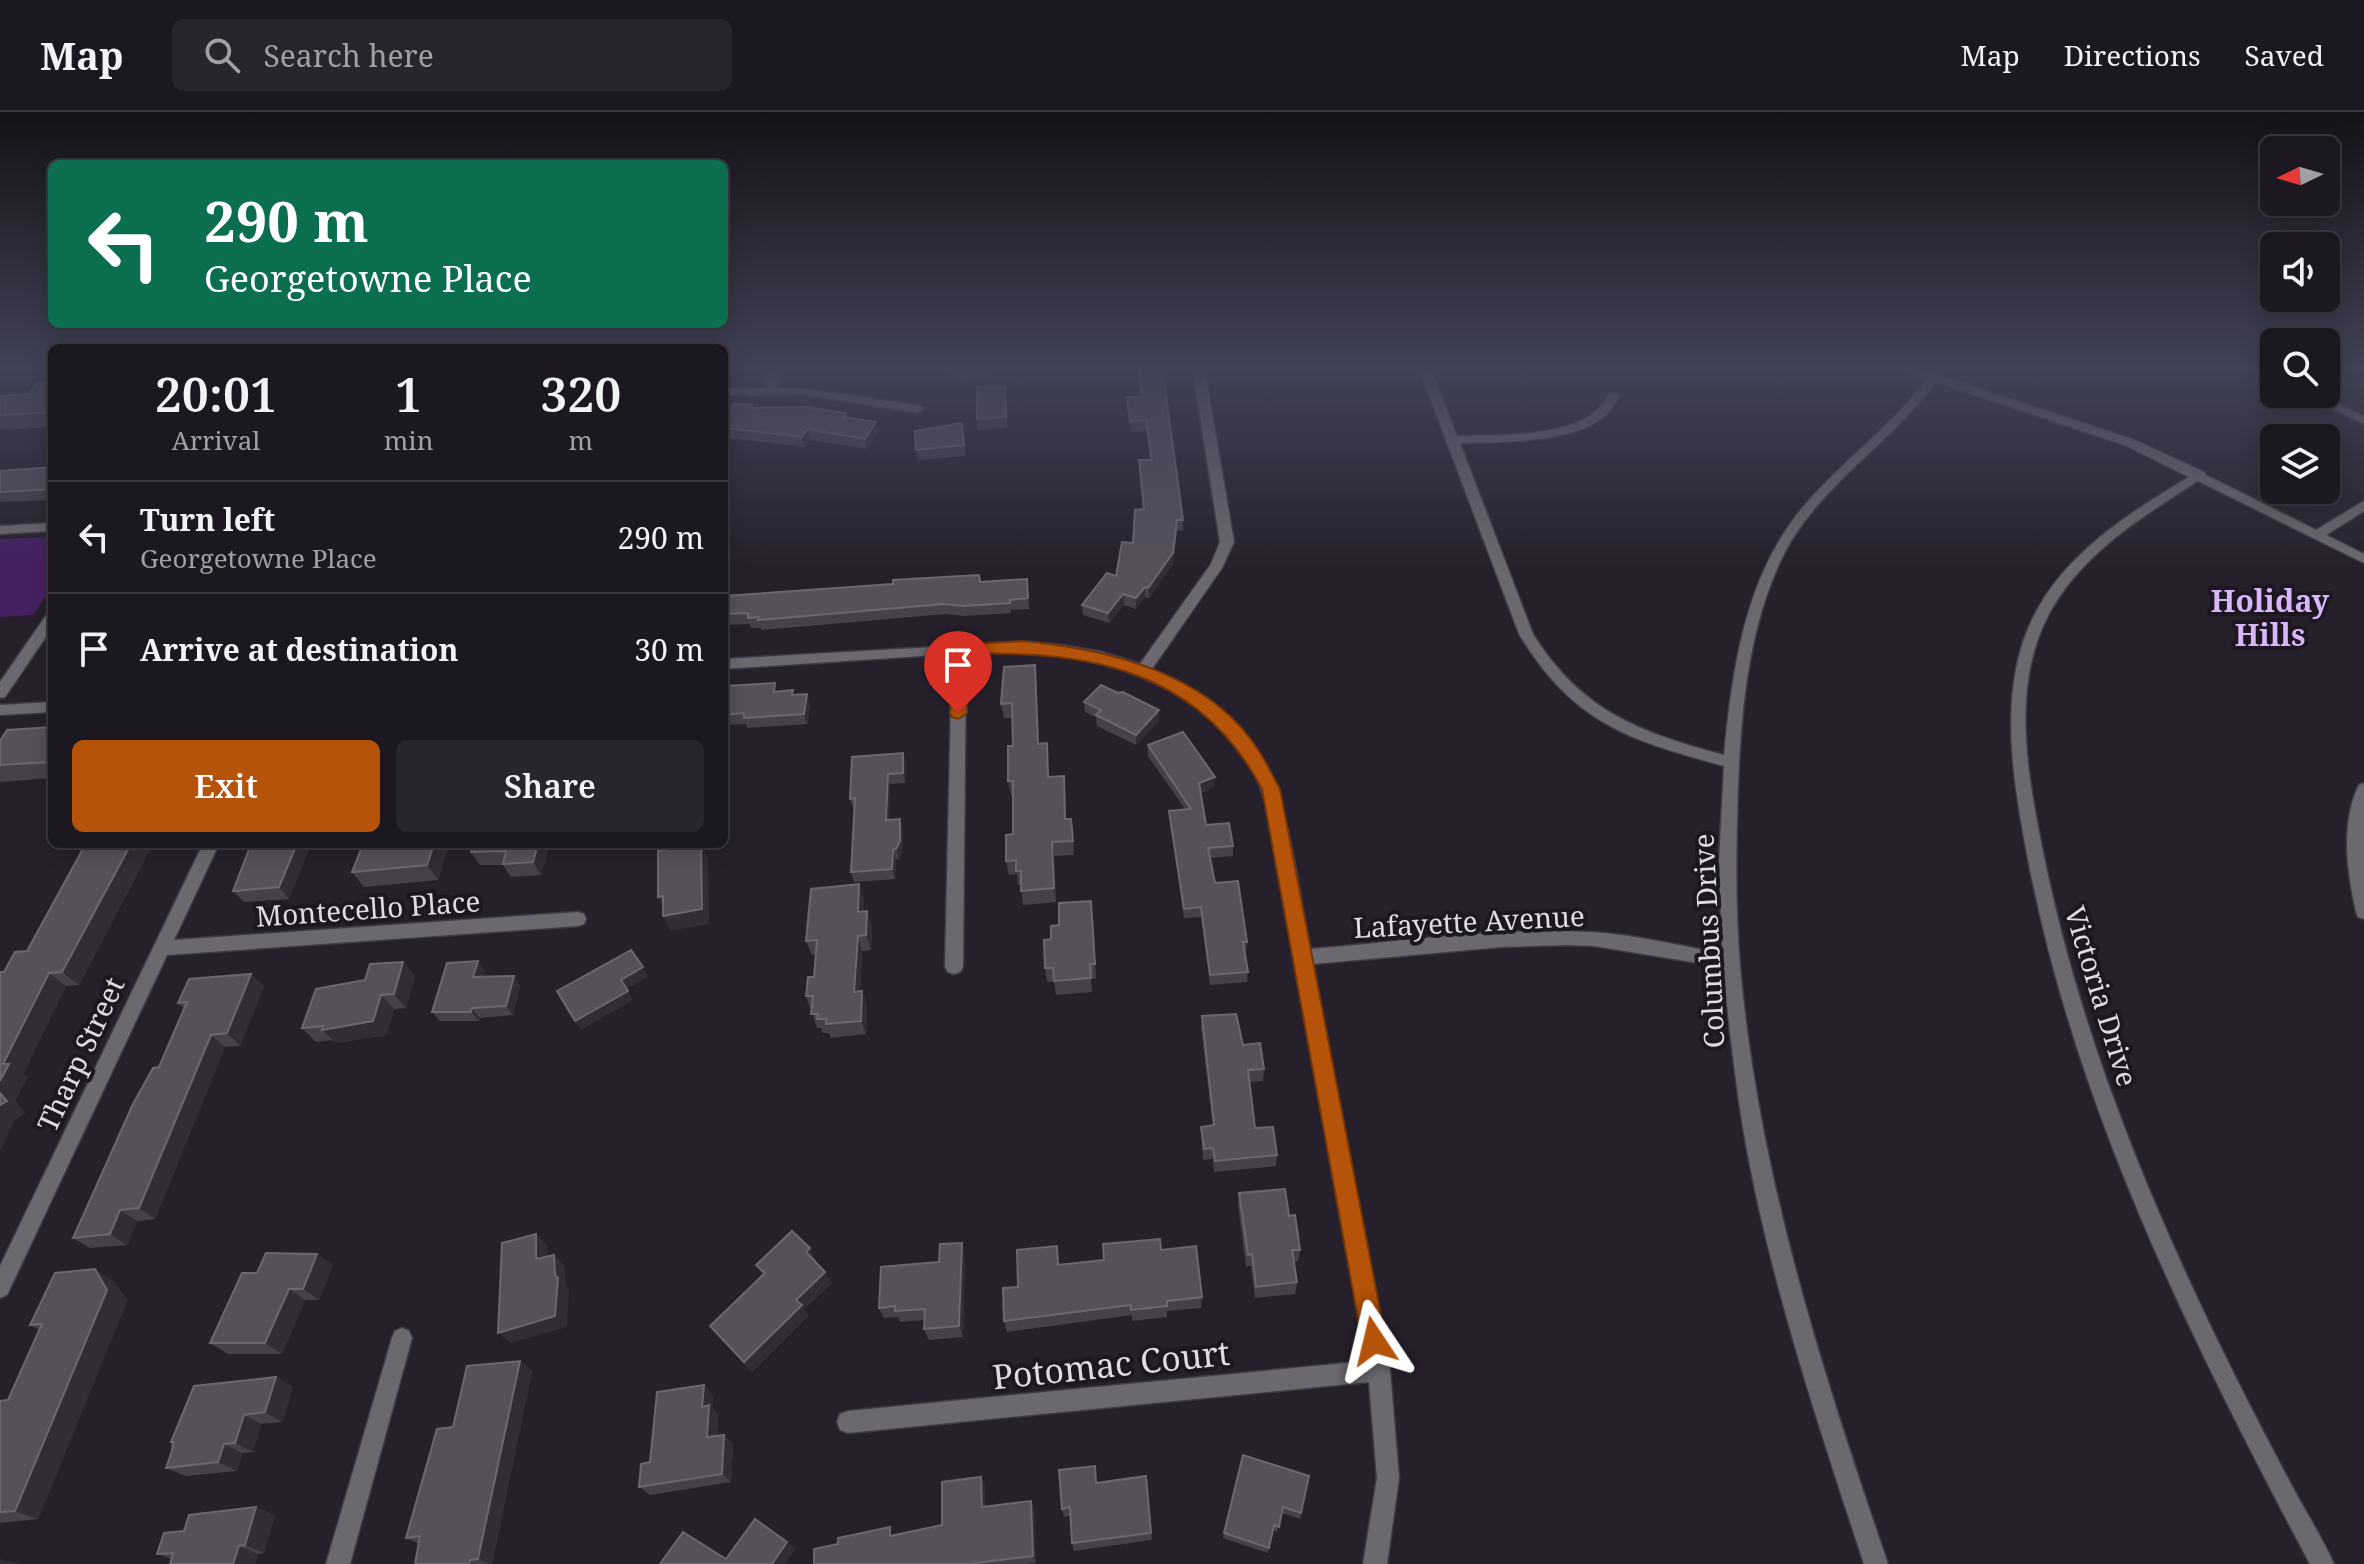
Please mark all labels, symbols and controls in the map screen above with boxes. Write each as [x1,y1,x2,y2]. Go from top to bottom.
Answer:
search box [172,19,732,91]
text: Map [40,29,124,81]
icon: search [200,33,244,77]
text: Search here [264,35,434,76]
text: Map [1960,36,2020,74]
text: Directions [2064,36,2201,74]
text: Saved [2245,36,2324,74]
north arrow [2260,136,2340,216]
map controls [2260,136,2340,504]
text: 290 m [204,182,369,258]
icon: left [72,192,176,296]
button: sound [2260,232,2340,312]
text: Georgetowne Place [204,254,532,303]
button: search [2260,328,2340,408]
text: 20:01 [155,361,277,426]
text: 1 [395,361,422,426]
text: 320 [540,361,621,426]
text: Arrival [171,422,260,458]
text: min [384,422,433,458]
text: m [568,422,593,458]
button: layers [2260,424,2340,504]
text: Turn left [140,499,275,540]
icon: left [72,515,116,559]
text: 290 m [618,517,704,558]
text: Georgetowne Place [140,540,377,576]
district label: Holiday Hills [2211,580,2330,655]
icon: arrive [72,627,116,671]
text: Arrive at destination [140,629,459,670]
text: 30 m [634,629,704,670]
pin [924,631,992,713]
icon: arrive [936,643,980,687]
button: Exit [72,740,380,832]
button: Share [396,740,704,832]
street label: Columbus Drive [1683,833,1733,1049]
street label: Montecello Place [254,881,482,935]
street label: Lafayette Avenue [1352,896,1586,946]
street label: Victoria Drive [2057,901,2147,1091]
street label: Tharp Street [28,970,132,1137]
position arrow [1332,1299,1416,1383]
street label: Potomac Court [990,1329,1232,1399]

